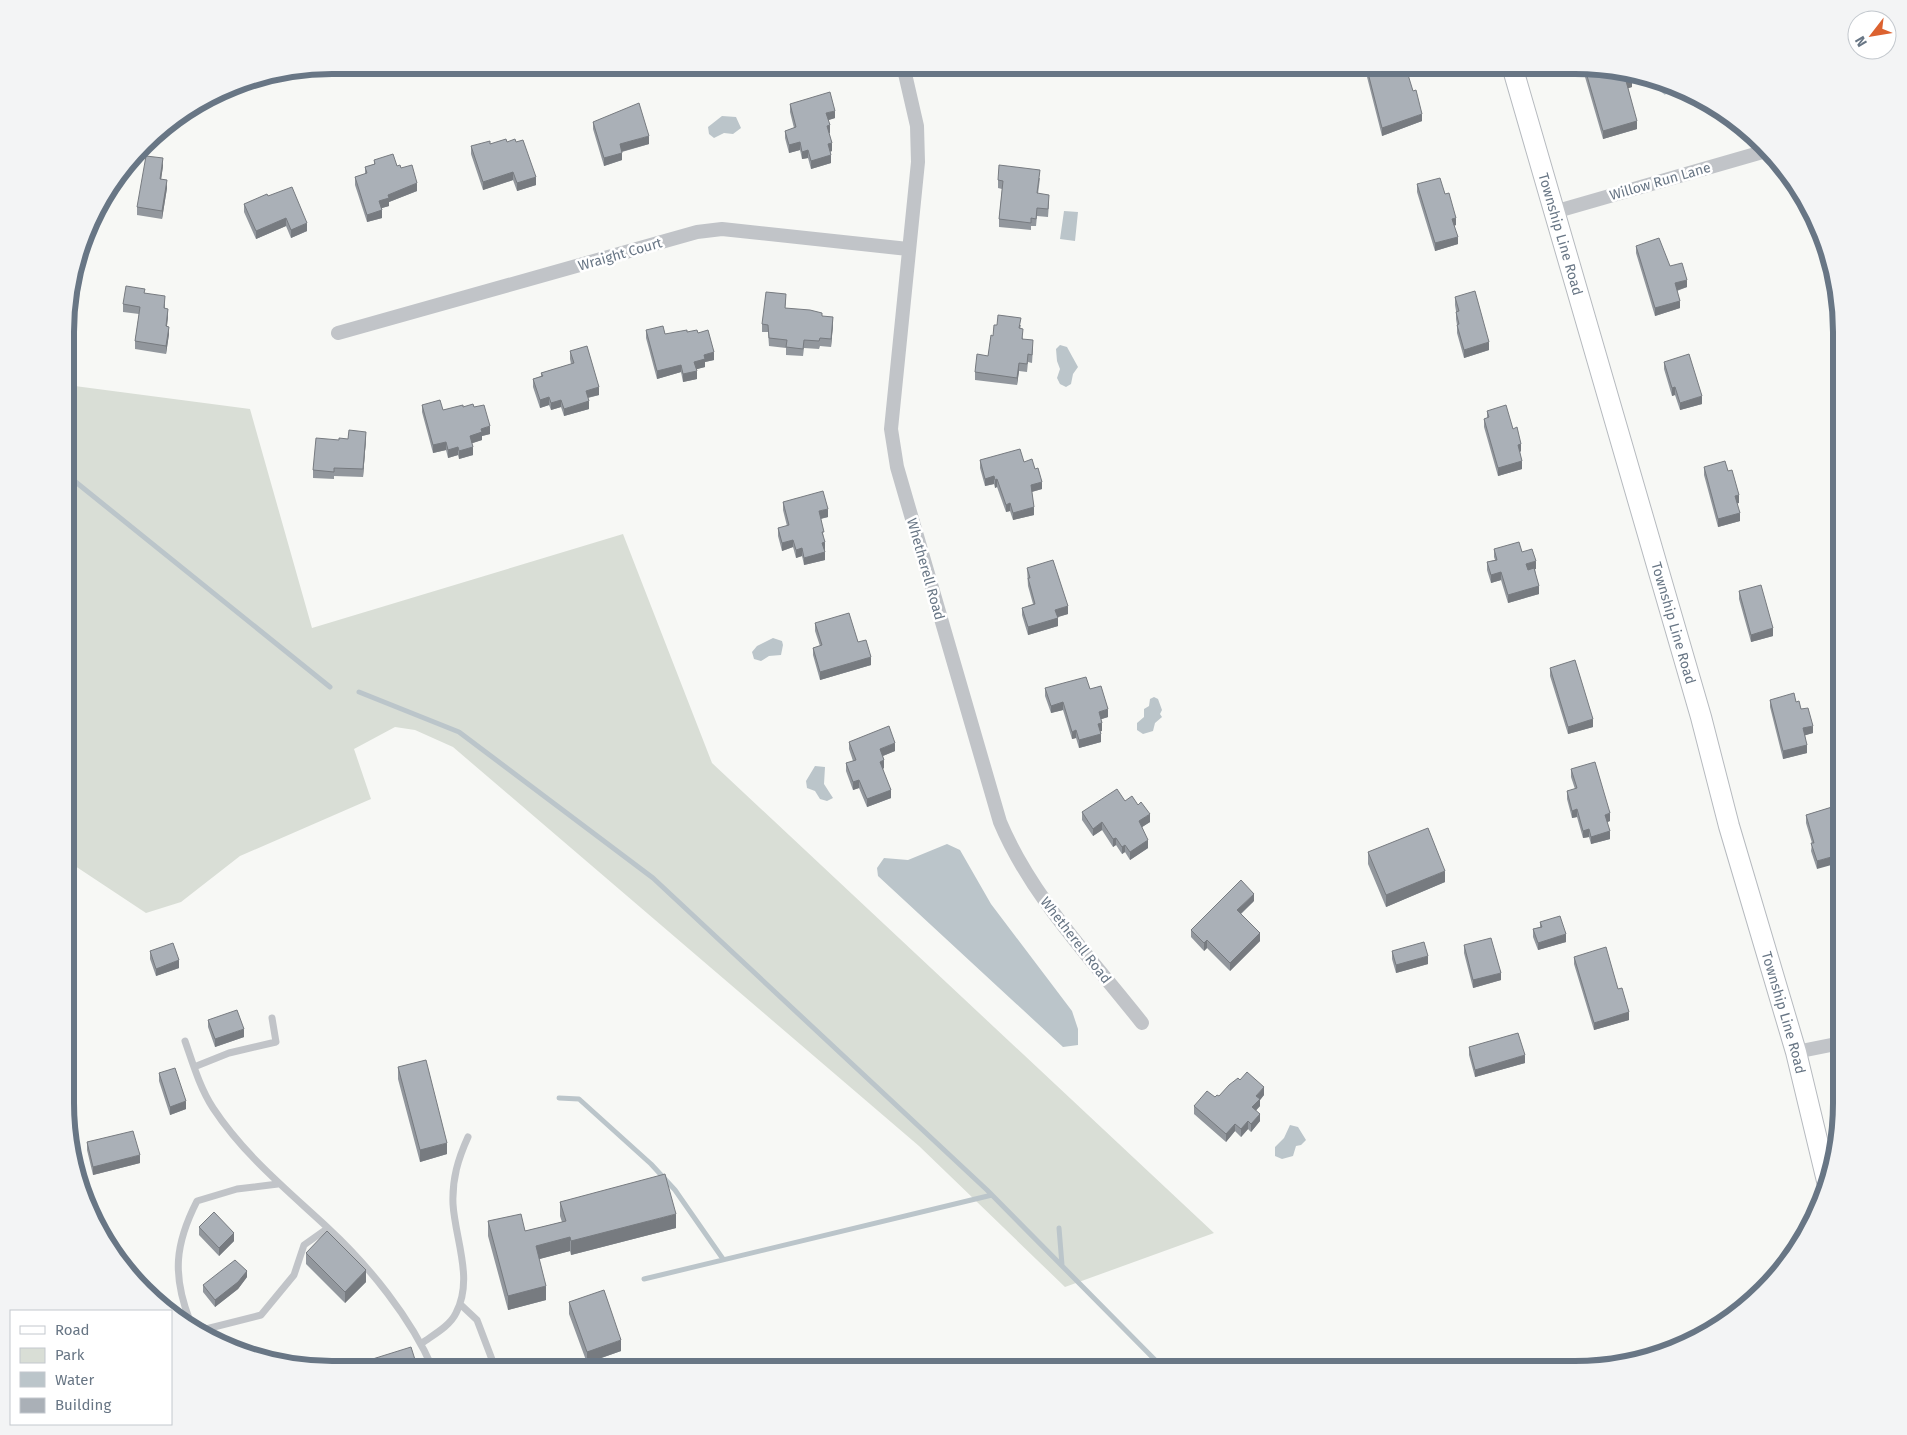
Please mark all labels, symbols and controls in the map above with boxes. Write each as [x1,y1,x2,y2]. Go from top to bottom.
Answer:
north arrow [1847,10,1897,60]
text: N [1852,33,1871,50]
street label: Willow Run Lane [1608,159,1713,204]
street label: Township Line Road [1535,171,1586,297]
street label: Wraight Court [576,234,665,275]
street label: Whetherell Road [903,516,948,622]
street label: Township Line Road [1647,560,1699,686]
street label: Whetherell Road [1037,894,1115,987]
street label: Township Line Road [1758,950,1809,1076]
legend [10,1310,172,1425]
text: Road [55,1321,90,1339]
text: Park [55,1346,85,1364]
text: Water [55,1371,94,1389]
text: Building [55,1396,111,1414]

